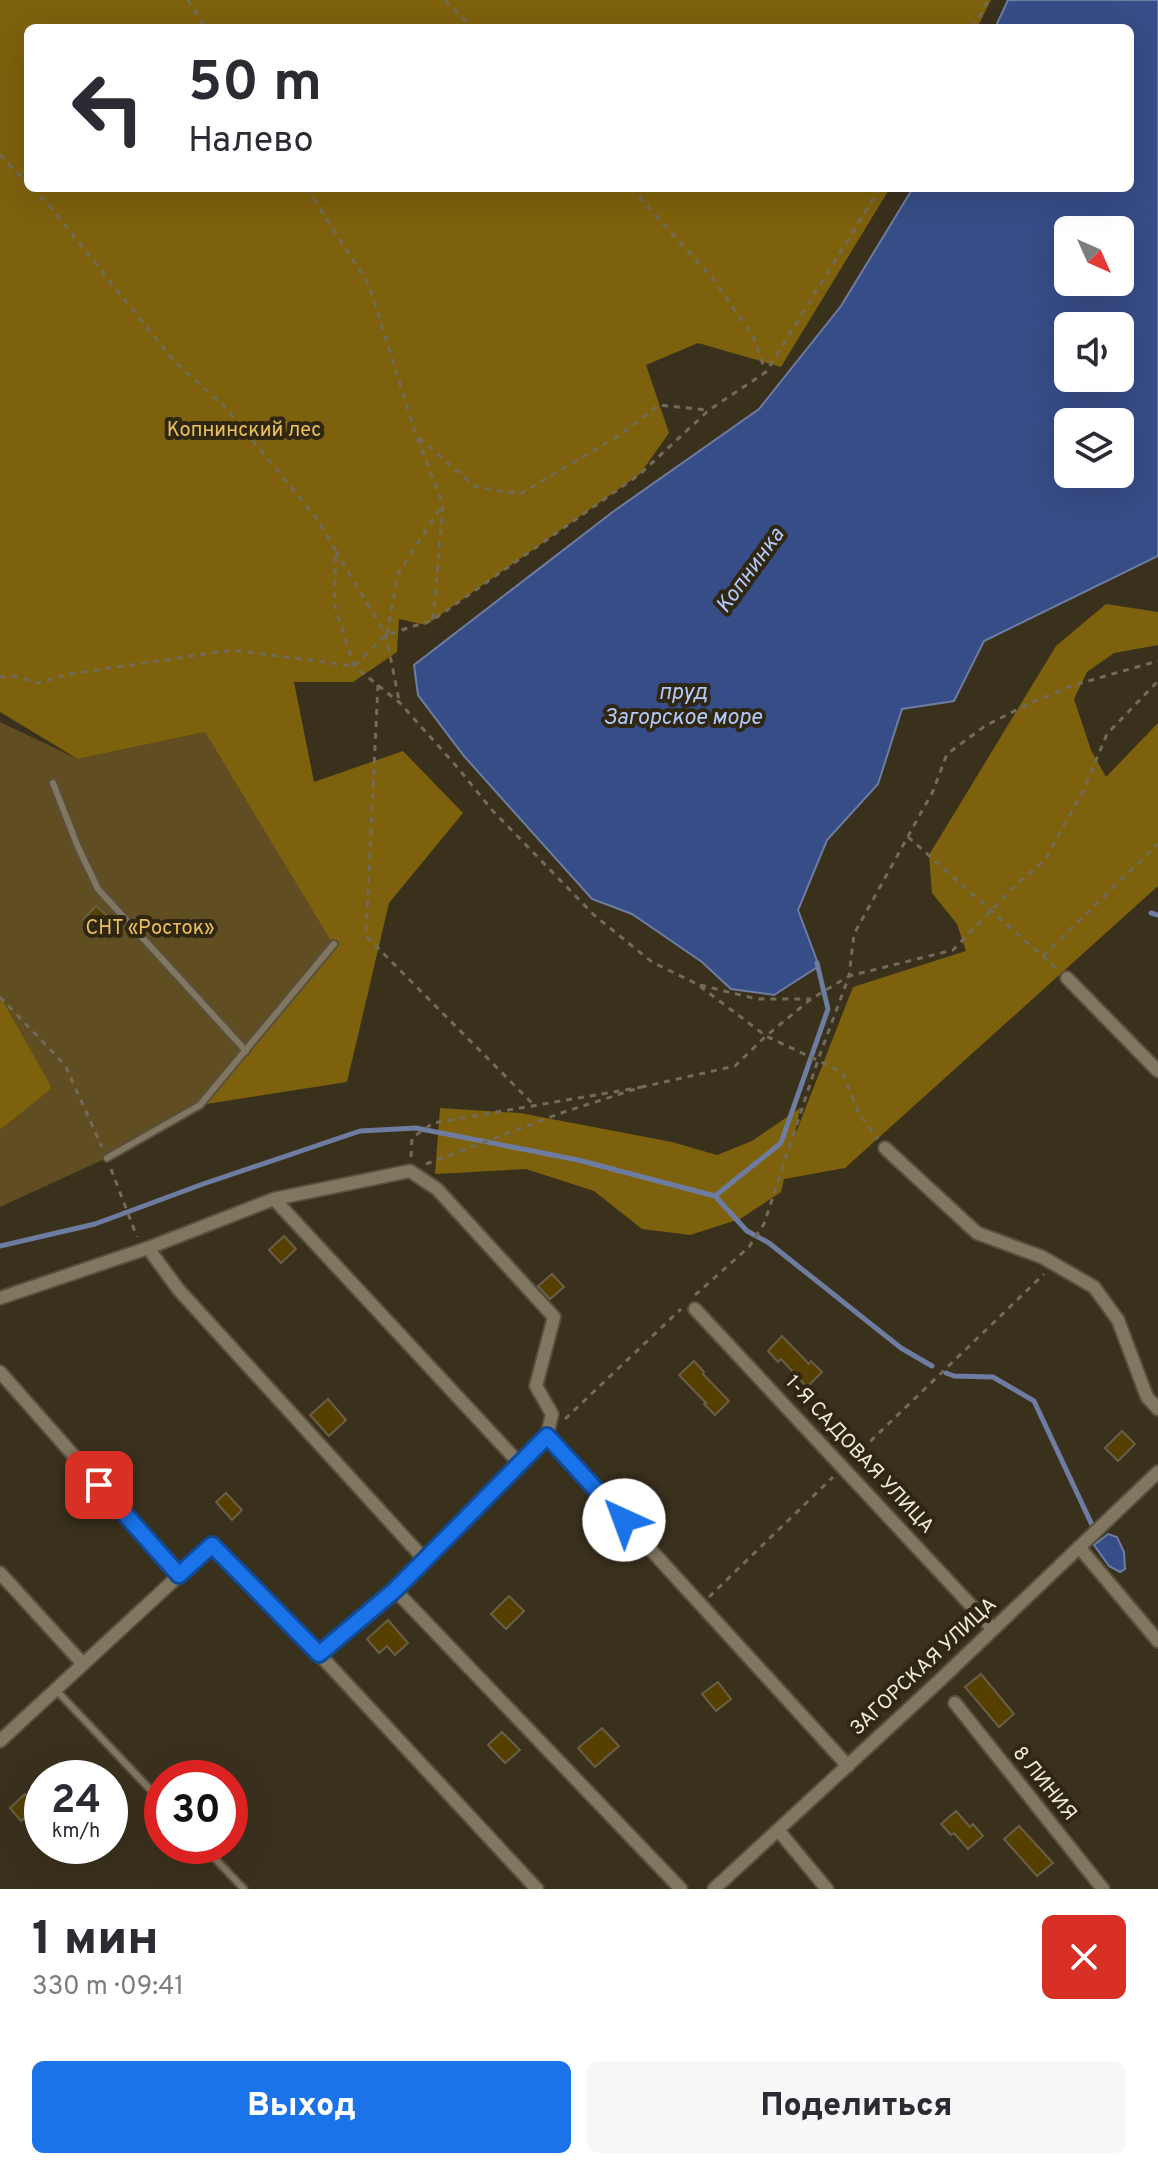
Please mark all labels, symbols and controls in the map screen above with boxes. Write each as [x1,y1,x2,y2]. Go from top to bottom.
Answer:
text: 50 m [188,50,322,120]
icon: left [56,56,160,160]
text: Налево [188,119,314,165]
north arrow [1054,216,1134,296]
map controls [1054,216,1134,488]
button: sound [1054,312,1134,392]
button: layers [1054,408,1134,488]
park label: Копнинский лес [167,418,321,444]
water label: Копнинка [711,522,791,619]
water label: пруд Загорское море [604,680,763,732]
park label: СНТ «Росток» [85,916,215,942]
street label: 1-Я САДОВАЯ УЛИЦА [779,1370,939,1540]
pin [65,1451,133,1519]
icon: arrive [77,1463,121,1507]
position arrow [582,1478,666,1562]
street label: ЗАГОРСКАЯ УЛИЦА [845,1592,1003,1742]
street label: 8 ЛИНИЯ [1006,1741,1082,1827]
speed limit sign: 30 [144,1760,248,1864]
text: 24 [51,1777,101,1827]
text: km/h [52,1819,100,1845]
text: 1 мин [32,1911,159,1971]
button: close [1042,1915,1126,1999]
text: 330 m · 09:41 [32,1971,184,2004]
button: Выход [32,2061,571,2153]
button: Поделиться [587,2061,1126,2153]

